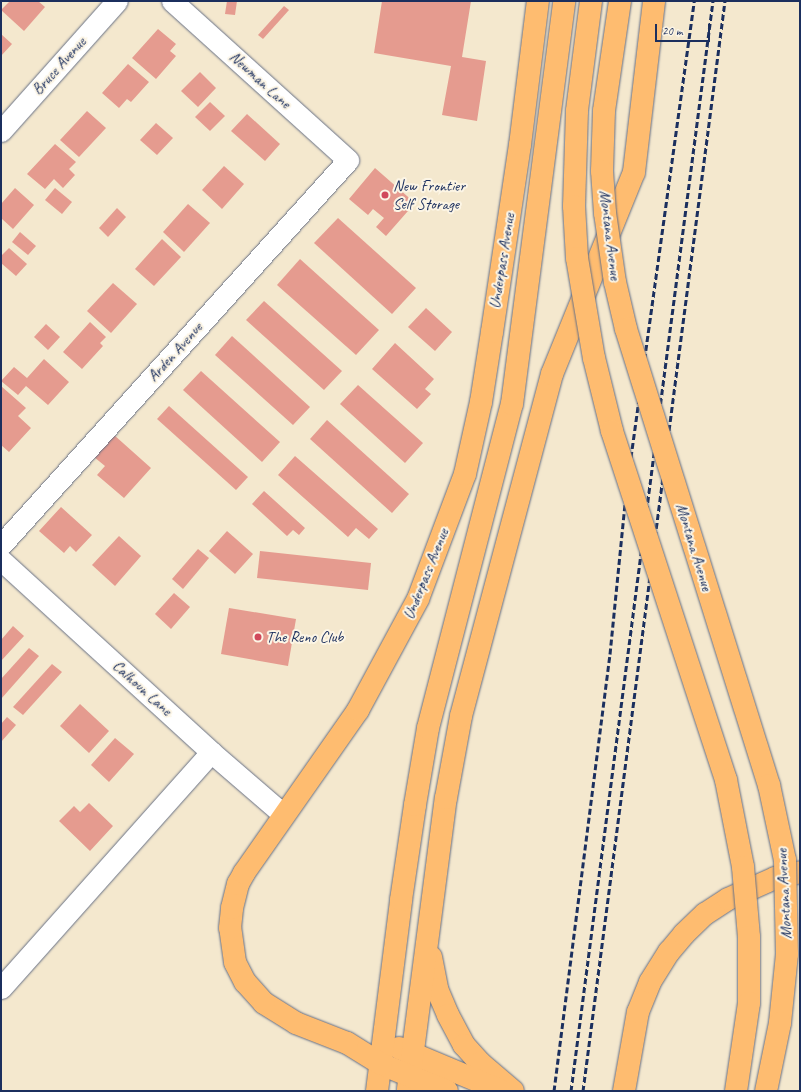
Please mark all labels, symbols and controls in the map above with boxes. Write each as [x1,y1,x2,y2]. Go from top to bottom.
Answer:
scale bar [657,16,712,42]
text: 20 m [662,23,682,39]
street label: Bruce Avenue [28,33,90,99]
street label: Newman Lane [225,47,295,113]
place label: New Frontier Self Storage [393,176,465,214]
street label: Montana Avenue [595,189,625,281]
marker: New Frontier Self Storage [380,190,390,200]
street label: Underpass Avenue [485,212,519,310]
street label: Arden Avenue [143,318,207,386]
street label: Montana Avenue [672,501,716,593]
street label: Underpass Avenue [399,526,453,622]
place label: The Reno Club [266,627,344,647]
marker: The Reno Club [253,632,263,642]
street label: Calhoun Lane [108,656,176,720]
street label: Montana Avenue [772,848,796,940]

